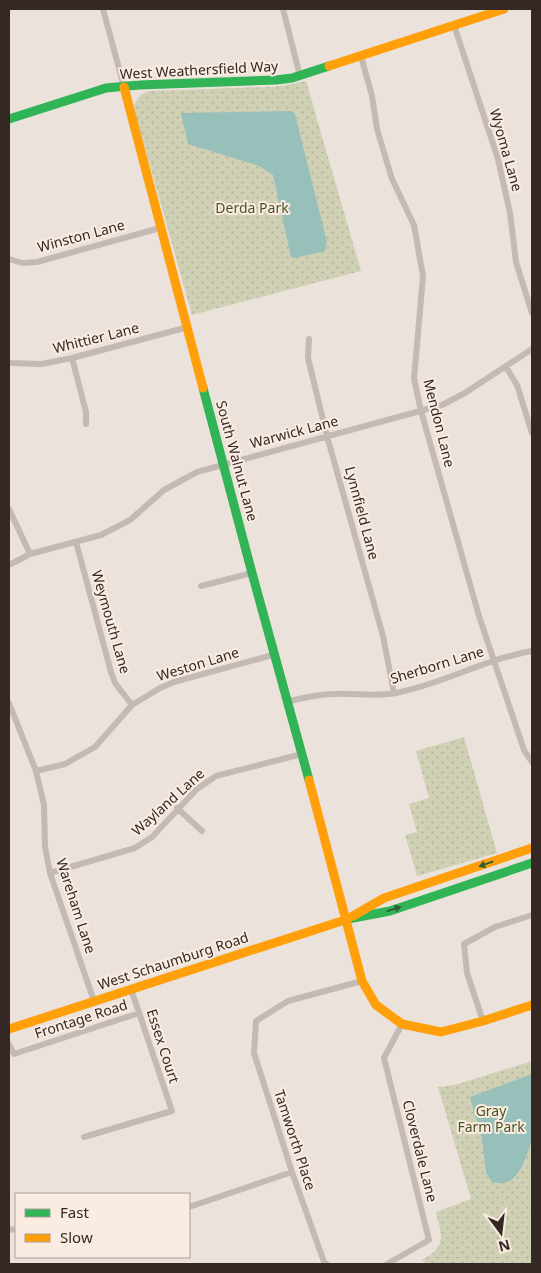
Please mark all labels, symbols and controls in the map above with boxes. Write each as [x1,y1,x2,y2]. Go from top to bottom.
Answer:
street label: West Weathersfield Way [119,56,279,83]
street label: Wyoma Lane [486,106,527,193]
park label: Derda Park [215,198,289,217]
street label: Winston Lane [35,215,127,256]
street label: Whittier Lane [51,318,141,357]
street label: Mendon Lane [419,377,460,469]
street label: South Walnut Lane [212,398,263,523]
street label: Warwick Lane [248,411,340,452]
street label: Lynnfield Lane [341,464,384,562]
street label: Weymouth Lane [88,568,135,676]
street label: Sherborn Lane [388,641,486,688]
street label: Weston Lane [154,642,241,685]
street label: Wayland Lane [127,764,208,839]
street label: Wareham Lane [52,856,101,956]
one-way arrow [478,860,493,868]
one-way arrow [387,905,402,913]
street label: West Schaumburg Road [95,927,251,994]
street label: Frontage Road [32,995,130,1042]
street label: Essex Court [143,1006,184,1085]
street label: Tamworth Place [270,1087,321,1193]
street label: Cloverdale Lane [399,1098,442,1204]
park label: Gray Farm Park [457,1101,525,1136]
legend [15,1193,190,1258]
text: Fast [60,1202,89,1222]
north arrow [476,1208,526,1258]
text: Slow [60,1227,93,1247]
text: N [497,1235,512,1257]

